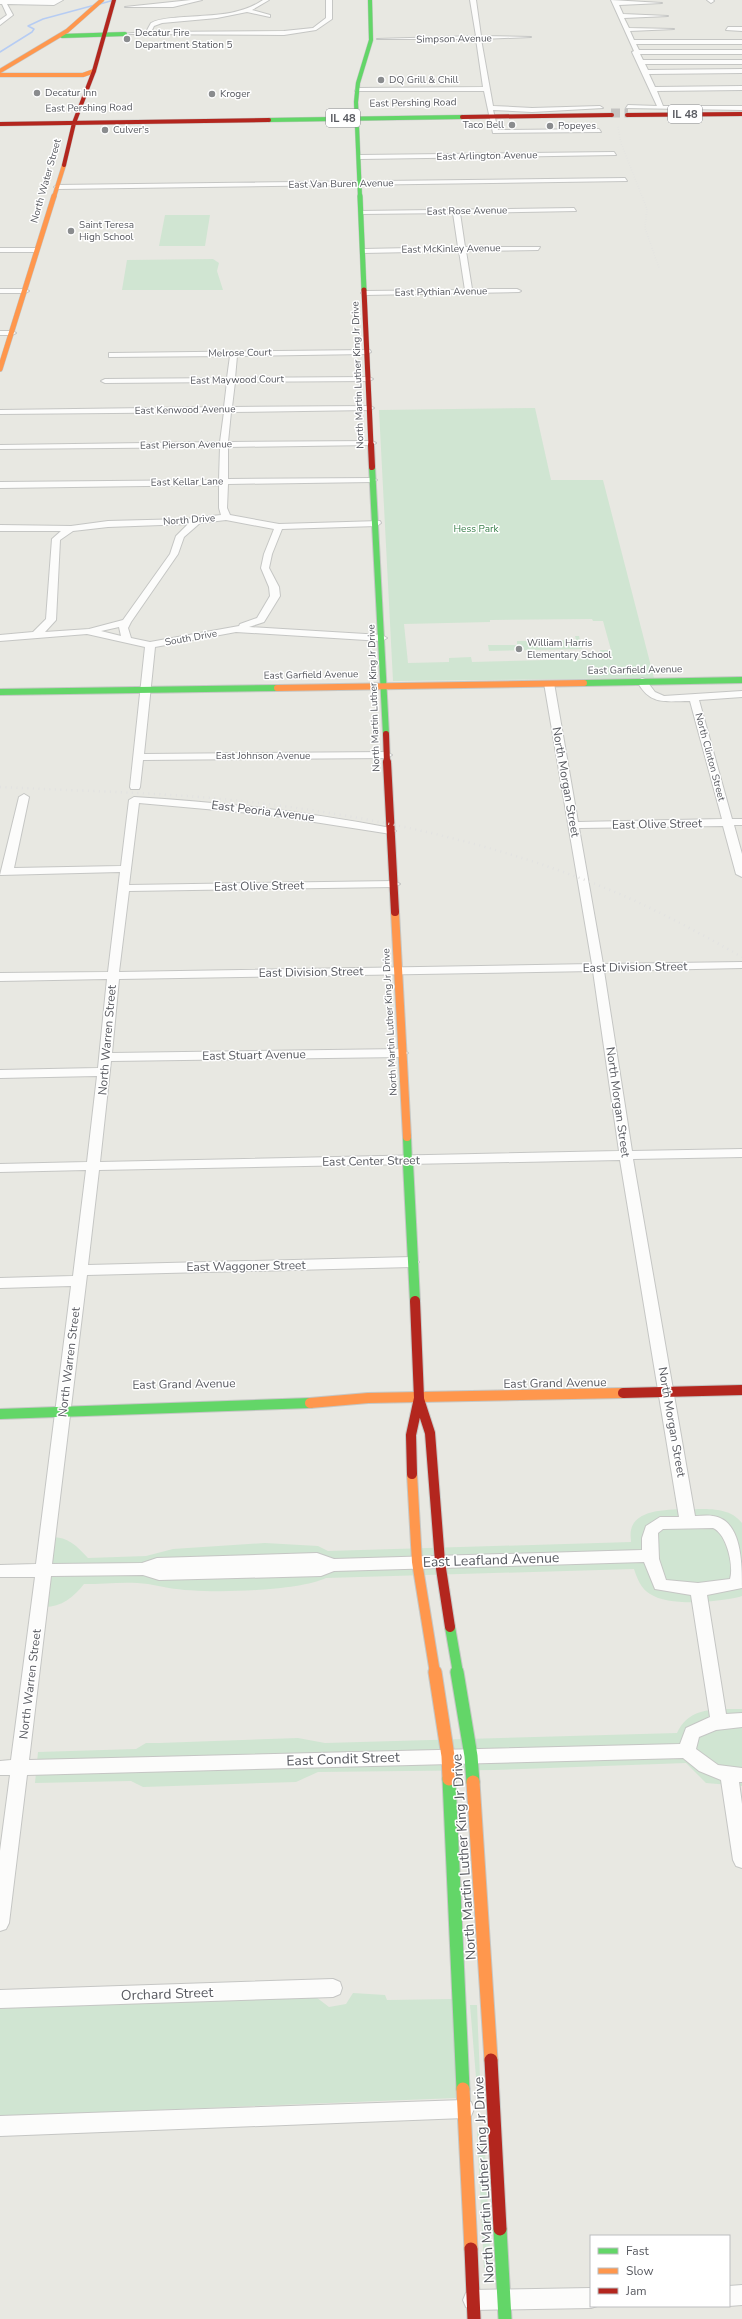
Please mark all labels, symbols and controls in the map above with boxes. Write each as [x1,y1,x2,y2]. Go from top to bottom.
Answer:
place label: Decatur Fire Department Station 5 [135,26,232,52]
street label: Simpson Avenue [416,31,492,47]
marker: Decatur Fire Department Station 5 [122,34,132,44]
place label: DQ Grill & Chill [389,73,458,87]
marker: DQ Grill & Chill [376,75,386,85]
place label: Decatur Inn [45,86,97,100]
place label: Kroger [220,87,251,101]
marker: Decatur Inn [32,88,42,98]
marker: Kroger [207,89,217,99]
street label: East Pershing Road [369,95,457,111]
street label: East Pershing Road [45,100,133,116]
road number: IL 48 [668,105,702,123]
road number: IL 48 [326,109,360,127]
place label: Taco Bell [463,118,504,132]
place label: Popeyes [558,119,596,133]
marker: Taco Bell [507,120,517,130]
marker: Popeyes [545,121,555,131]
place label: Culver's [113,123,149,137]
marker: Culver's [100,125,110,135]
street label: North Water Street [27,137,65,225]
street label: East Arlington Avenue [436,148,538,164]
street label: East Van Buren Avenue [288,176,394,192]
street label: East Rose Avenue [427,203,507,219]
place label: Saint Teresa High School [79,218,134,244]
marker: Saint Teresa High School [66,226,76,236]
street label: East McKinley Avenue [401,241,501,257]
street label: East Pythian Avenue [395,284,487,300]
street label: North Martin Luther King Jr Drive [348,301,368,449]
street label: Melrose Court [208,345,272,361]
street label: East Maywood Court [190,372,284,388]
street label: East Kenwood Avenue [134,402,236,418]
street label: East Pierson Avenue [140,437,232,453]
street label: East Kellar Lane [151,474,223,490]
street label: North Drive [162,511,216,529]
park label: Hess Park [453,522,500,536]
street label: North Martin Luther King Jr Drive [364,624,384,772]
street label: South Drive [164,627,218,649]
place label: William Harris Elementary School [527,636,612,662]
marker: William Harris Elementary School [514,644,524,654]
street label: East Garfield Avenue [588,662,682,678]
street label: East Garfield Avenue [264,667,358,683]
street label: North Clinton Street [691,711,729,803]
street label: North Morgan Street [548,726,584,839]
street label: East Johnson Avenue [216,749,310,763]
street label: East Peoria Avenue [210,797,316,825]
street label: East Olive Street [612,815,703,833]
street label: East Olive Street [214,877,305,895]
street label: North Martin Luther King Jr Drive [379,948,401,1096]
street label: East Division Street [582,958,688,976]
street label: East Division Street [258,963,364,981]
street label: North Warren Street [94,983,120,1096]
street label: East Stuart Avenue [202,1046,306,1064]
street label: North Morgan Street [602,1046,634,1159]
street label: East Center Street [322,1152,421,1170]
street label: East Waggoner Street [186,1257,307,1275]
street label: North Warren Street [54,1305,84,1418]
street label: North Morgan Street [654,1366,690,1479]
street label: East Grand Avenue [503,1374,607,1392]
street label: East Grand Avenue [132,1375,236,1393]
street label: East Leafland Avenue [422,1548,560,1572]
street label: North Warren Street [15,1627,45,1740]
street label: East Condit Street [286,1748,400,1770]
street label: North Martin Luther King Jr Drive [447,1753,481,1961]
street label: Orchard Street [120,1983,214,2005]
street label: North Martin Luther King Jr Drive [469,2076,499,2284]
legend [590,2235,730,2307]
text: Fast [626,2243,649,2259]
text: Slow [626,2263,654,2279]
text: Jam [625,2283,647,2299]

